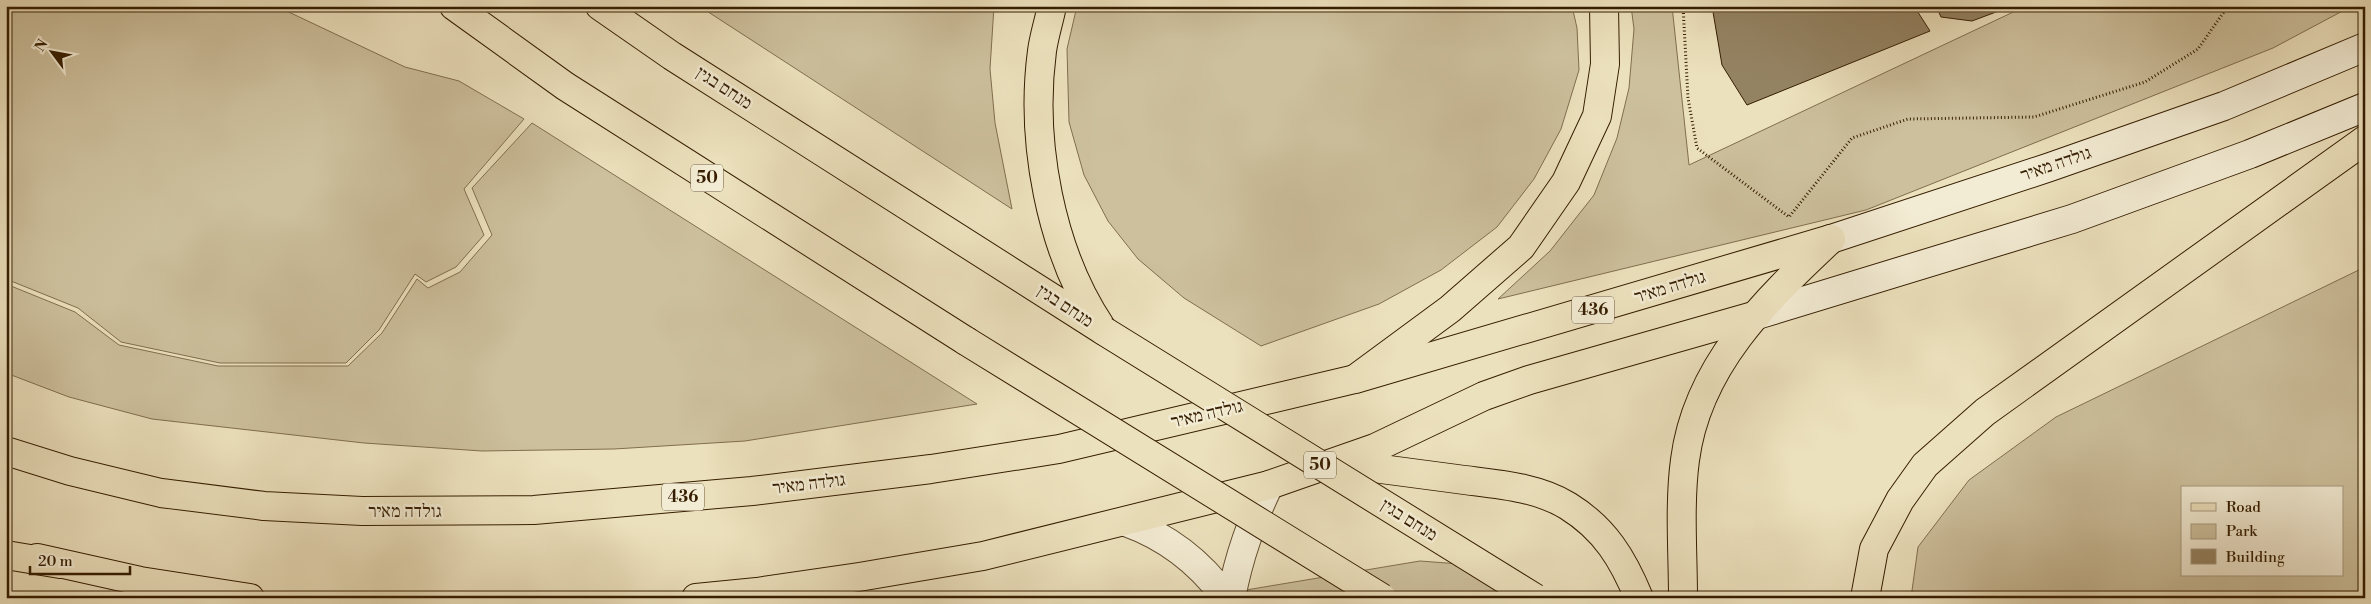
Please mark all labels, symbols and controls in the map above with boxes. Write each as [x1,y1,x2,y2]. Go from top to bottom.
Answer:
north arrow [28,28,78,78]
text: N [31,36,52,55]
street label: מנחם בגין [691,61,757,115]
street label: גולדה מאיר [2017,141,2095,187]
road number: 50 [691,164,723,192]
street label: גולדה מאיר [1631,265,1709,309]
street label: מנחם בגין [1032,279,1098,333]
road number: 436 [1572,296,1614,324]
street label: גולדה מאיר [1169,395,1245,433]
road number: 50 [1304,452,1336,478]
street label: גולדה מאיר [771,468,847,500]
road number: 436 [662,484,704,511]
legend [2181,486,2344,576]
street label: מנחם בגין [1376,494,1442,546]
text: Road [2226,498,2261,517]
street label: גולדה מאיר [368,500,442,523]
text: Park [2226,522,2258,541]
scale bar [30,544,130,576]
text: Building [2225,548,2285,567]
text: 20 m [38,552,73,571]

